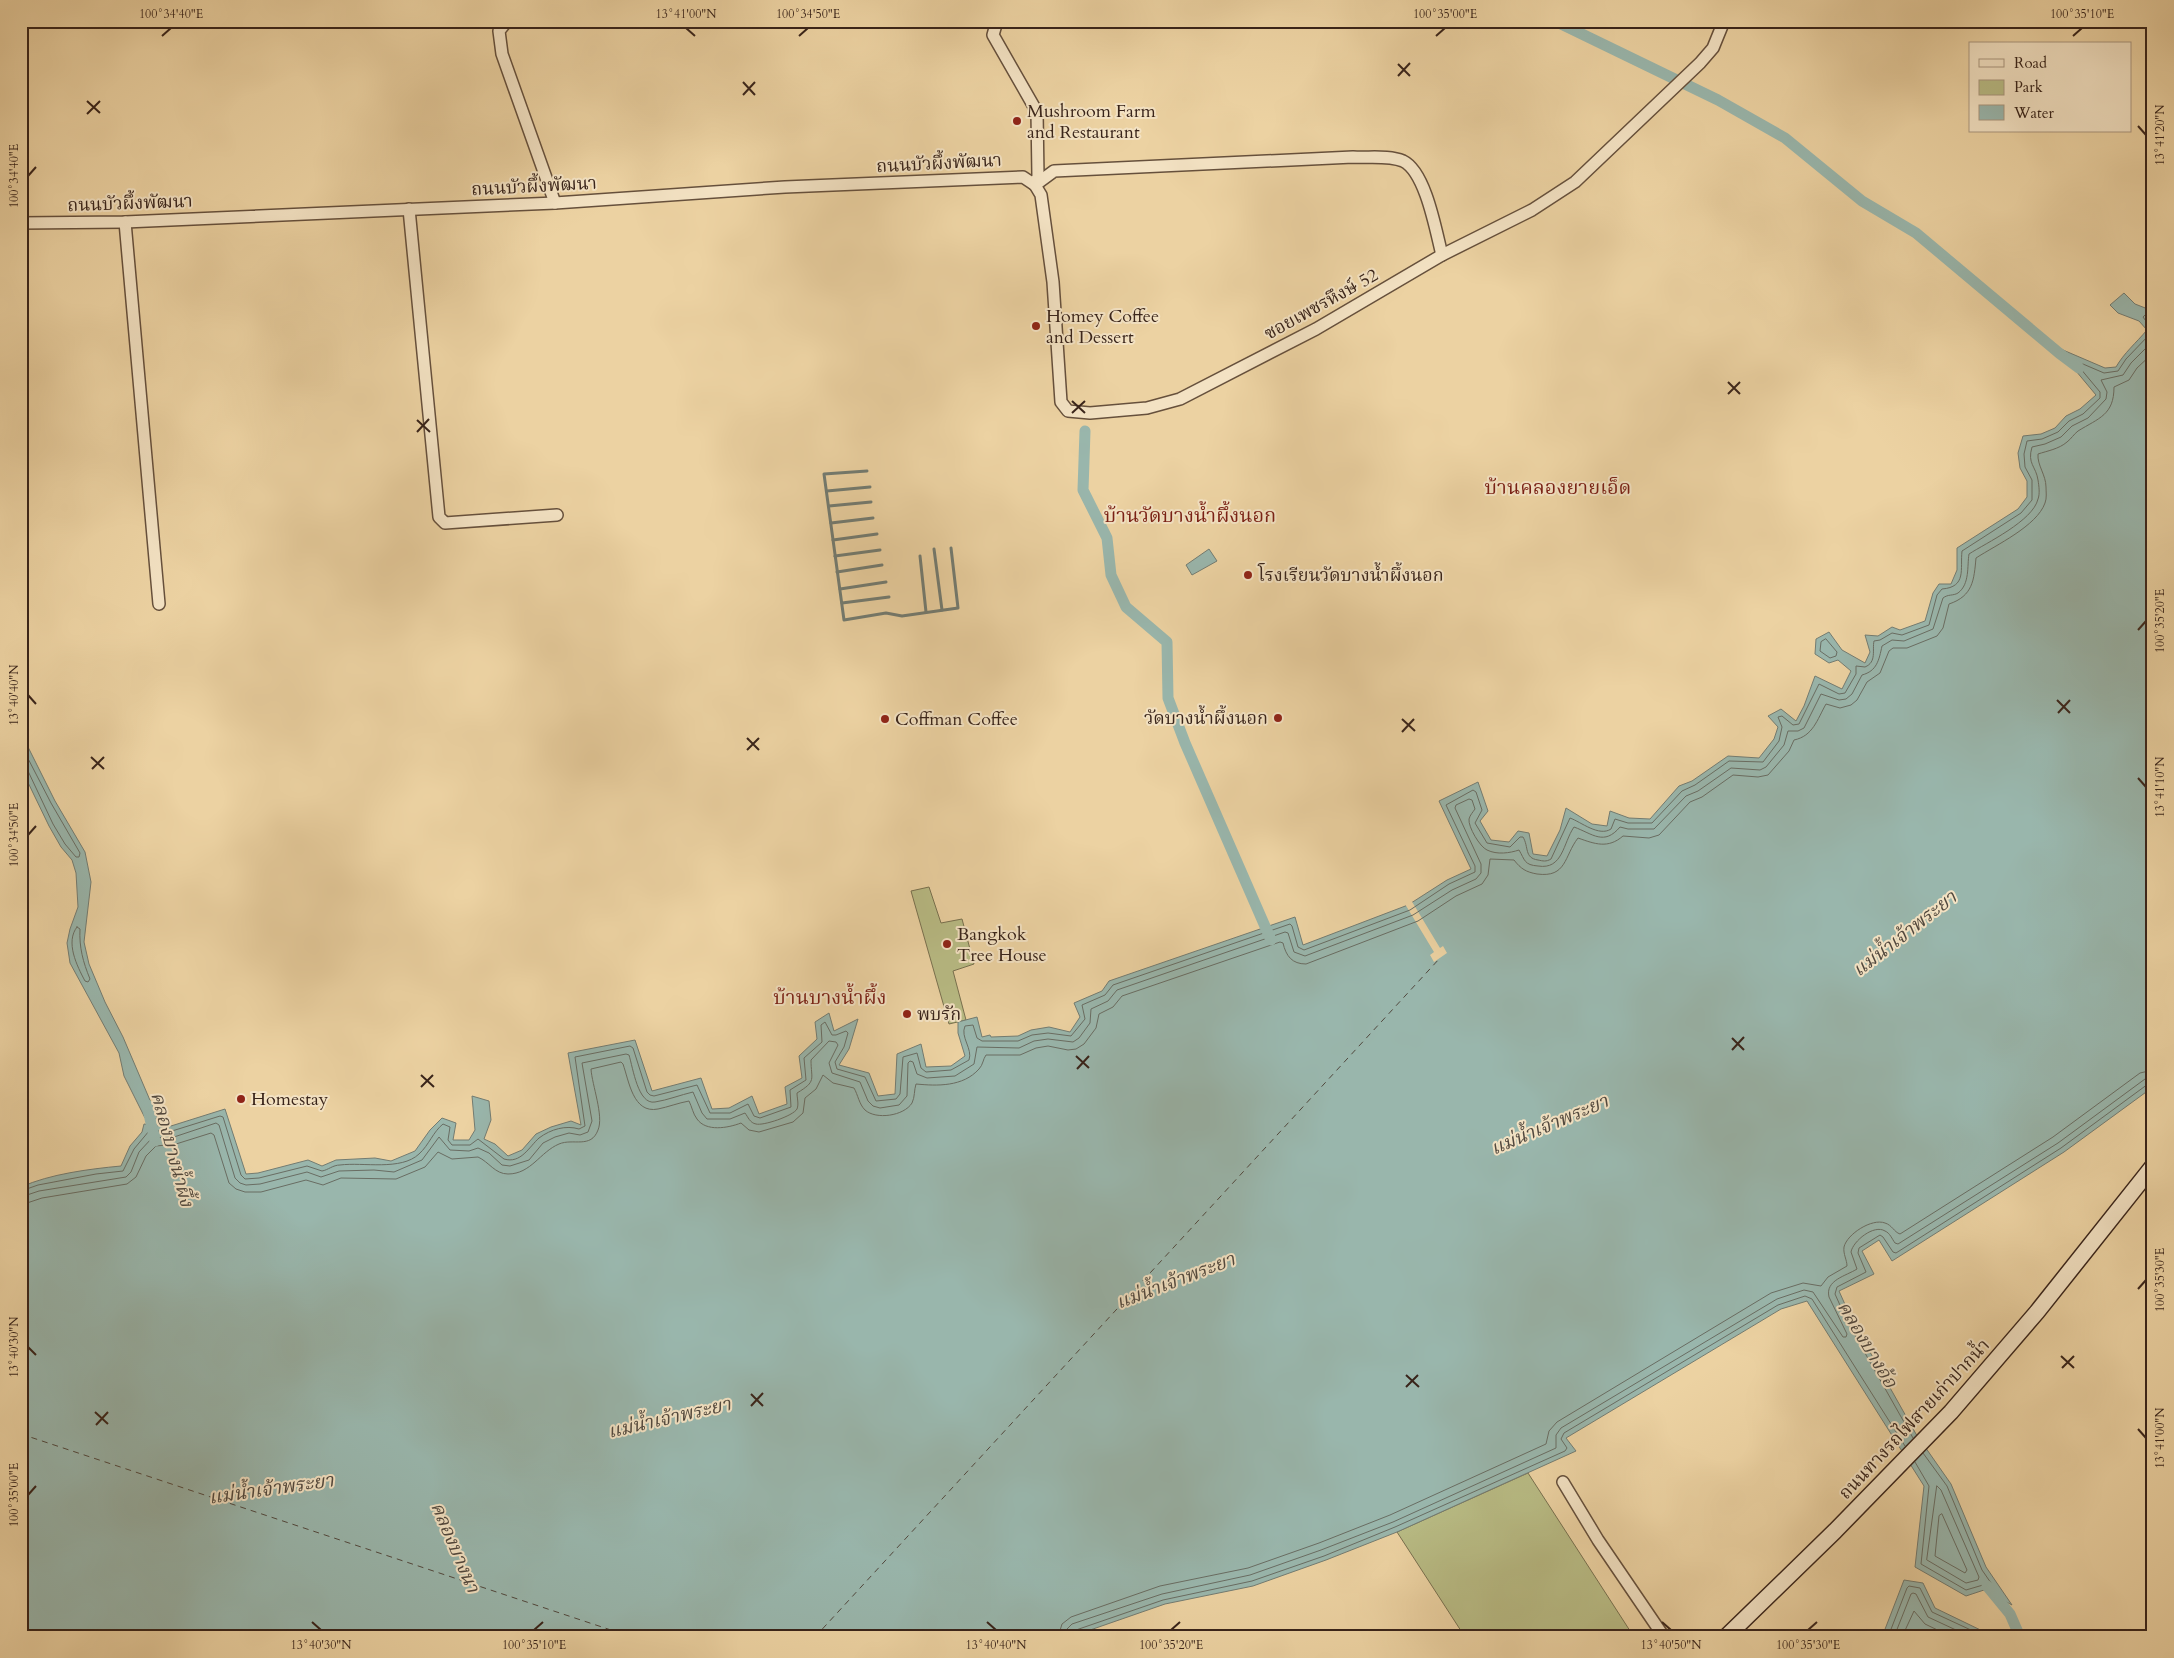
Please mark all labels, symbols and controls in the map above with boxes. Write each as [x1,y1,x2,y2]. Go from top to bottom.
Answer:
text: 100°34'40"E [139,6,203,22]
text: 13°41'00"N [656,6,717,22]
text: 100°34'50"E [776,6,840,22]
text: 100°35'00"E [1413,6,1477,22]
text: 100°35'10"E [2050,6,2114,22]
legend [1969,42,2132,132]
text: Road [2014,53,2047,73]
text: Park [2014,77,2043,97]
place label: Mushroom Farm and Restaurant [1027,99,1156,145]
text: Water [2013,103,2055,123]
text: 13°41'20"N [2152,104,2168,165]
marker: Mushroom Farm and Restaurant [1011,115,1023,127]
text: 100°34'40"E [6,144,22,208]
street label: ถนนบัวผึ้งพัฒนา [876,146,1002,179]
street label: ถนนบัวผึ้งพัฒนา [471,169,597,202]
street label: ถนนบัวผึ้งพัฒนา [67,187,193,218]
street label: ซอยเพชรหึงษ์ 52 [1260,263,1383,346]
place label: Homey Coffee and Dessert [1046,304,1159,350]
marker: Homey Coffee and Dessert [1030,320,1042,332]
district label: บ้านคลองยายเอ็ด [1485,474,1631,501]
district label: บ้านวัดบางน้ำผึ้งนอก [1104,500,1276,529]
place label: โรงเรียนวัดบางน้ำผึ้งนอก [1257,561,1444,588]
marker: โรงเรียนวัดบางน้ำผึ้งนอก [1242,569,1254,581]
text: 100°35'20"E [2152,589,2168,653]
text: 13°40'40"N [6,664,22,725]
place label: วัดบางน้ำผึ้งนอก [1144,704,1268,731]
place label: Coffman Coffee [895,707,1018,732]
marker: วัดบางน้ำผึ้งนอก [1272,712,1284,724]
marker: Coffman Coffee [879,713,891,725]
text: 13°41'10"N [2152,756,2168,817]
text: 100°34'50"E [6,803,22,867]
water label: แม่น้ำเจ้าพระยา [1846,883,1963,983]
place label: Bangkok Tree House [957,922,1047,968]
marker: Bangkok Tree House [941,938,953,950]
district label: บ้านบางน้ำผึ้ง [773,982,887,1011]
place label: พบรัก [917,1002,961,1027]
marker: พบรัก [901,1008,913,1020]
water label: แม่น้ำเจ้าพระยา [1486,1086,1613,1161]
place label: Homestay [251,1087,329,1112]
water label: คลองบางน้ำผึ้ง [144,1088,202,1211]
marker: Homestay [235,1093,247,1105]
water label: แม่น้ำเจ้าพระยา [1111,1244,1239,1316]
text: 100°35'30"E [2152,1248,2168,1312]
water label: คลองบางอ้อ [1831,1296,1904,1394]
text: 13°40'30"N [6,1316,22,1377]
street label: ถนนทางรถไฟสายเก่าปากน้ำ [1832,1332,1996,1505]
water label: แม่น้ำเจ้าพระยา [605,1389,734,1445]
text: 13°41'00"N [2152,1407,2168,1468]
text: 100°35'00"E [6,1463,22,1527]
water label: แม่น้ำเจ้าพระยา [207,1465,336,1511]
water label: คลองบางนา [424,1498,486,1597]
text: 13°40'30"N [291,1637,352,1653]
text: 100°35'10"E [502,1637,566,1653]
text: 13°40'40"N [966,1637,1027,1653]
text: 100°35'20"E [1139,1637,1203,1653]
text: 13°40'50"N [1641,1637,1702,1653]
text: 100°35'30"E [1776,1637,1840,1653]

